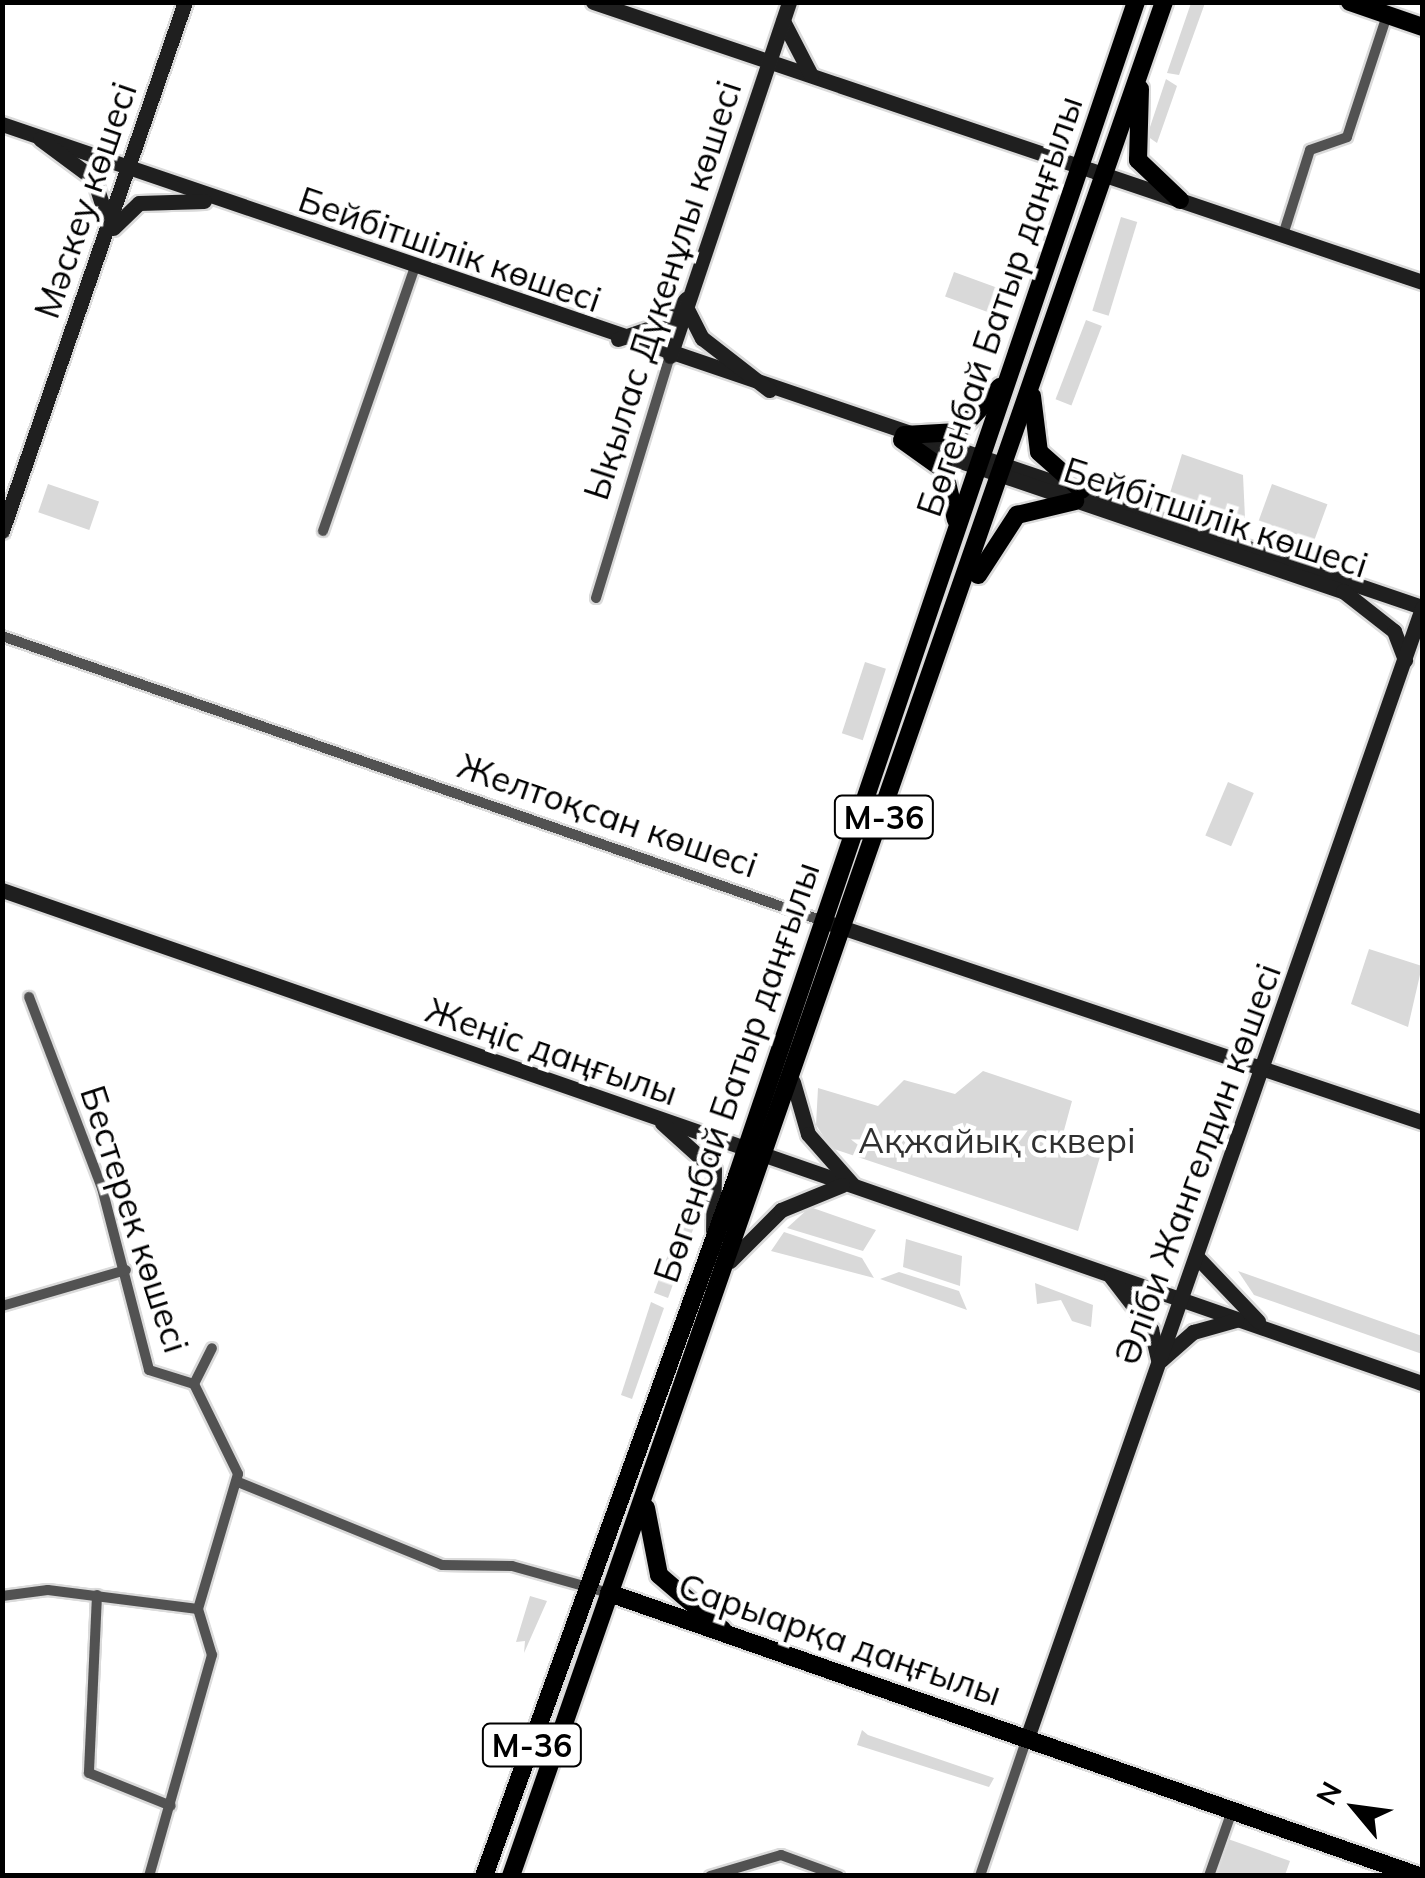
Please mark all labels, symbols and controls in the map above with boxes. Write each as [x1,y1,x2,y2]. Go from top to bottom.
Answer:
street label: Ықылас Дүкенұлы көшесі [574,75,750,505]
street label: Мәскеу көшесі [25,77,145,323]
street label: Бөгенбай Батыр даңғылы [907,90,1091,522]
street label: Бейбітшілік көшесі [293,178,607,320]
street label: Бейбітшілік көшесі [1059,448,1373,586]
street label: Желтоқсан көшесі [453,744,763,886]
road number: M-36 [832,790,936,844]
street label: Бөгенбай Батыр даңғылы [644,856,828,1288]
street label: Әліби Жангелдин көшесі [1105,958,1289,1370]
street label: Жеңіс даңғылы [421,988,683,1114]
street label: Бестерек көшесі [72,1080,198,1358]
park label: Ақжайық сквері [858,1119,1136,1161]
street label: Сарыарқа даңғылы [673,1564,1007,1714]
road number: M-36 [480,1718,584,1772]
north arrow [1305,1758,1405,1858]
text: N [1308,1775,1349,1811]

